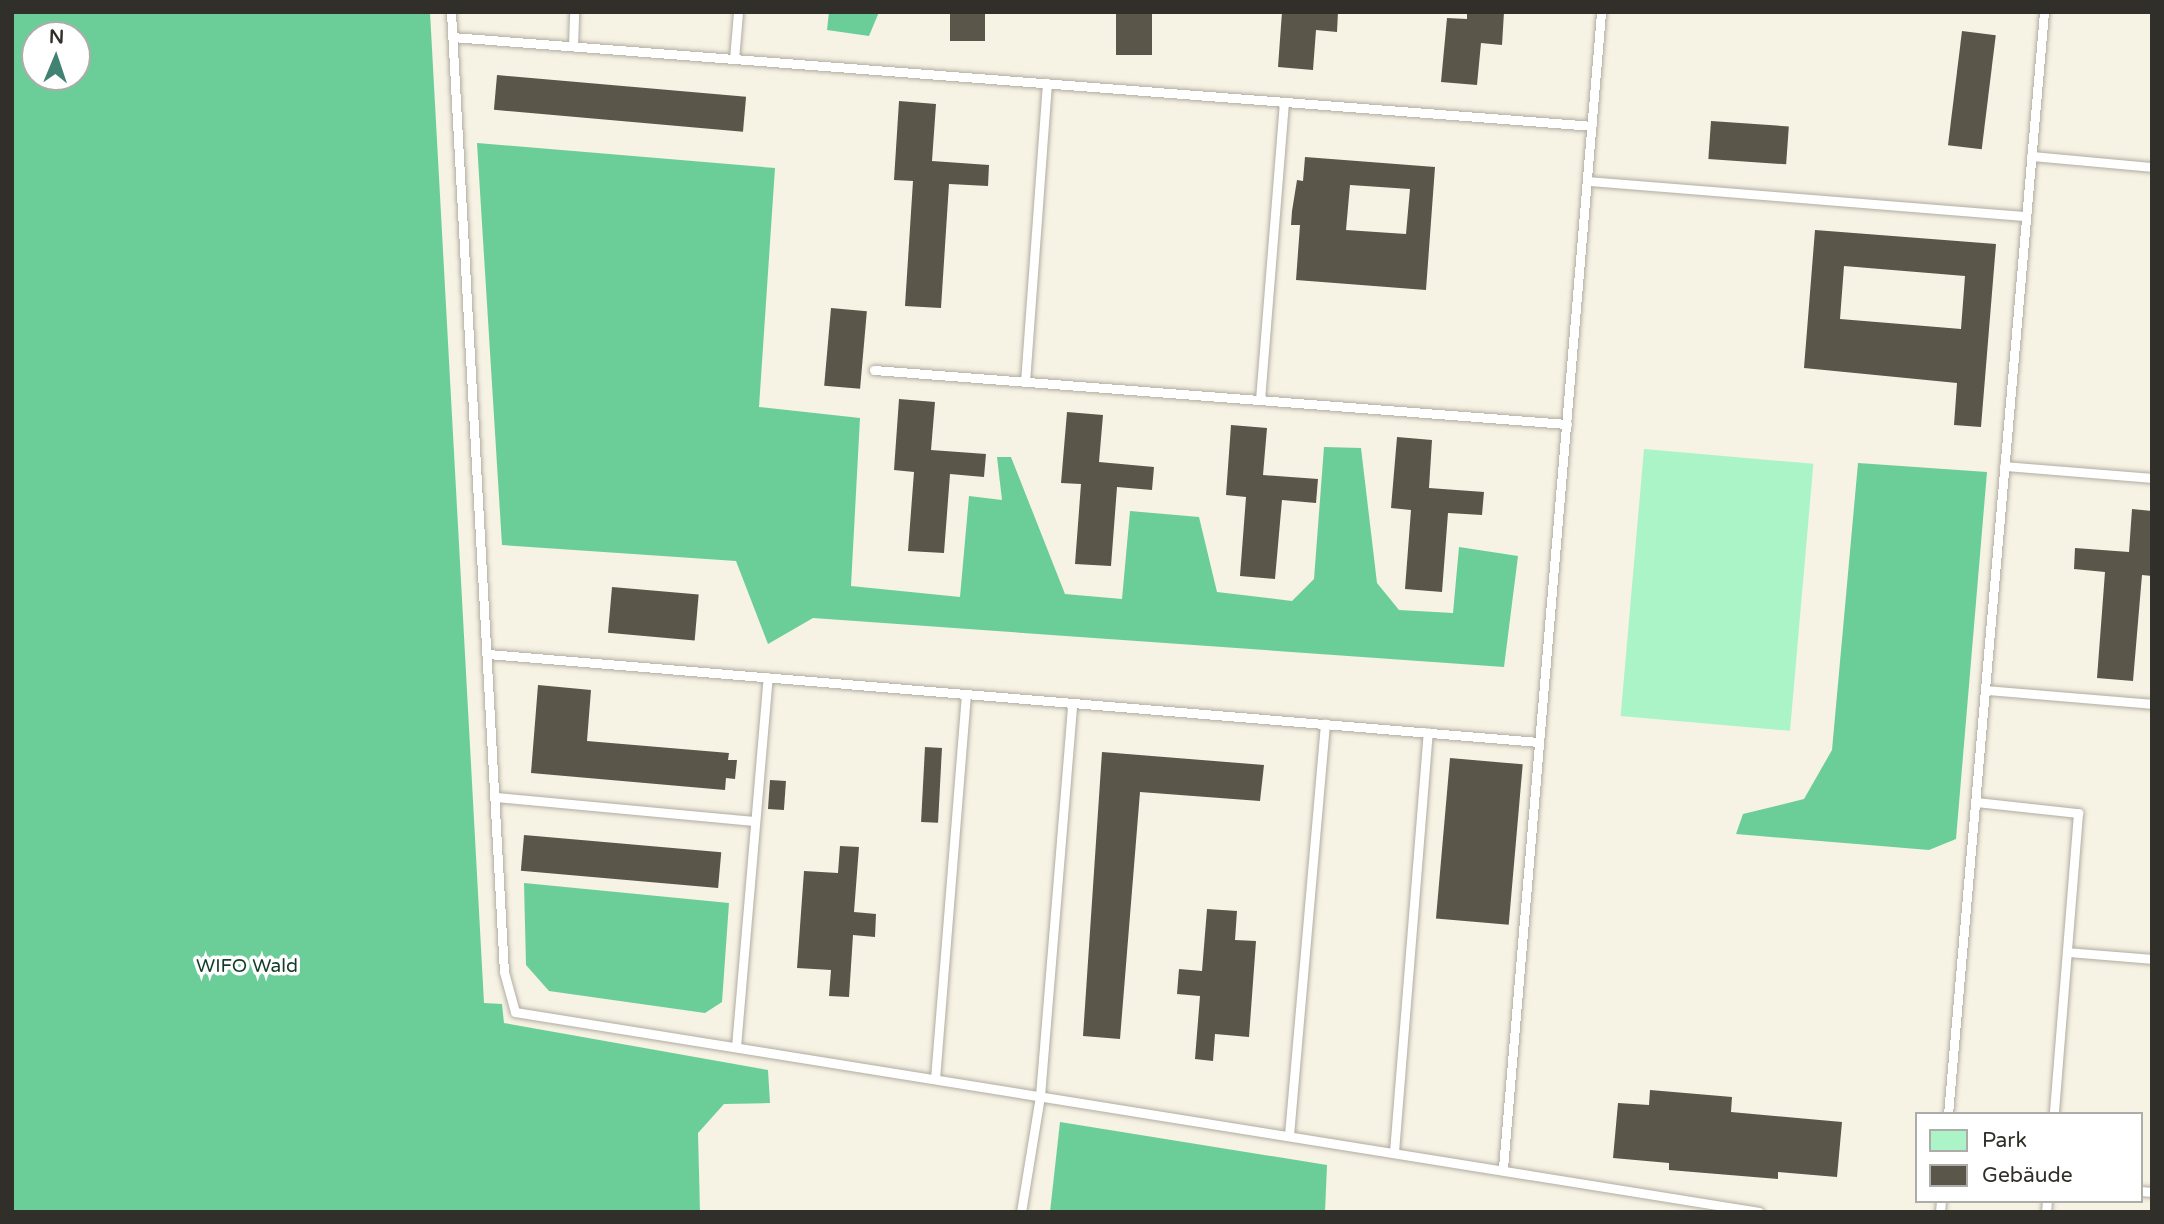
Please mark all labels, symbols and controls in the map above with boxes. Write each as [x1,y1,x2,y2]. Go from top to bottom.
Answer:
north arrow [21,21,91,91]
text: N [49,26,65,48]
park label: WIFO Wald [196,956,298,978]
legend [1916,1112,2143,1203]
text: Park [1982,1128,2027,1153]
text: Gebäude [1982,1163,2073,1188]

